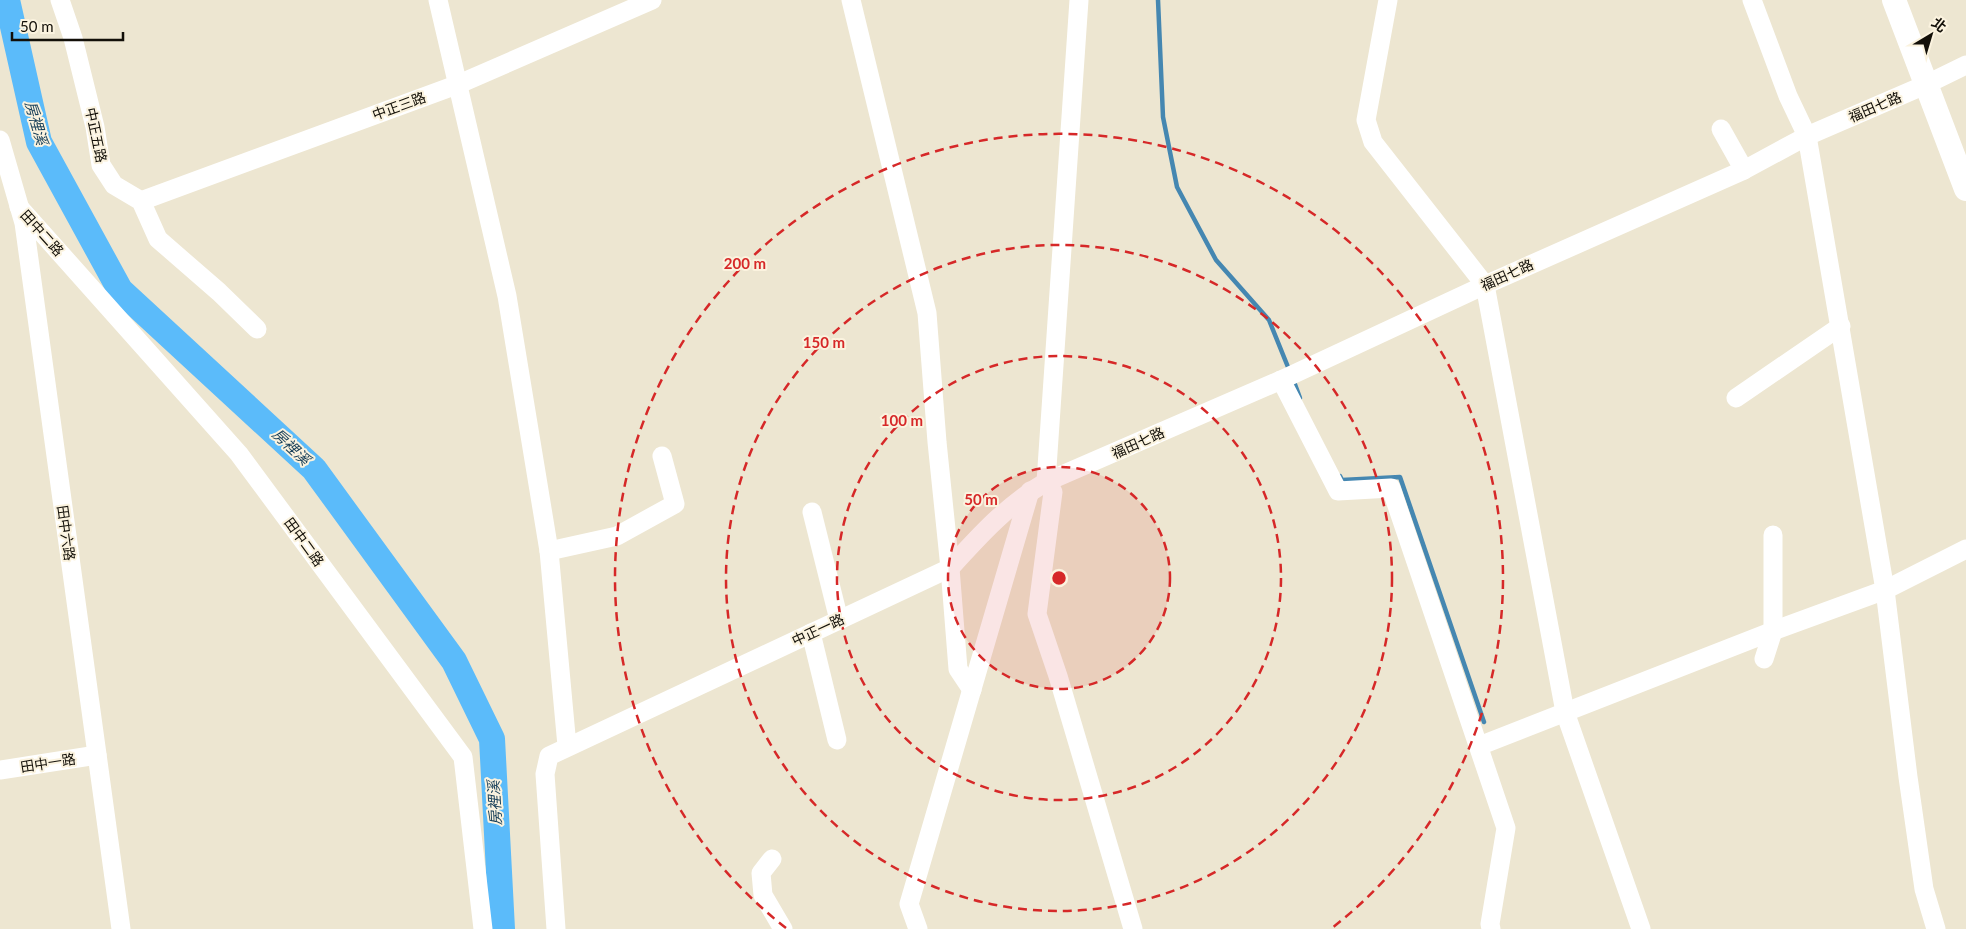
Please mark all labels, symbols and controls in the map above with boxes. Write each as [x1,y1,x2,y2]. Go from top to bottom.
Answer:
scale bar [12,10,124,42]
north arrow [1906,10,1956,60]
text: 北 [1929,13,1950,35]
text: 50 m [20,17,54,35]
street label: 中正三路 [370,88,428,123]
street label: 福田七路 [1846,88,1904,125]
water label: 房裡溪 [22,99,52,149]
street label: 中正五路 [82,106,111,164]
street label: 田中二路 [17,206,67,259]
text: 200 m [724,254,766,272]
street label: 福田七路 [1478,255,1536,294]
text: 150 m [803,333,845,351]
text: 100 m [881,411,923,429]
street label: 福田七路 [1109,423,1167,462]
water label: 房裡溪 [269,424,316,470]
text: 50 m [964,490,998,508]
street label: 田中六路 [54,504,79,562]
street label: 田中二路 [281,514,328,569]
centre of rings [1050,569,1068,587]
street label: 中正一路 [789,610,847,649]
street label: 田中一路 [19,750,77,775]
water label: 房裡溪 [484,778,504,826]

